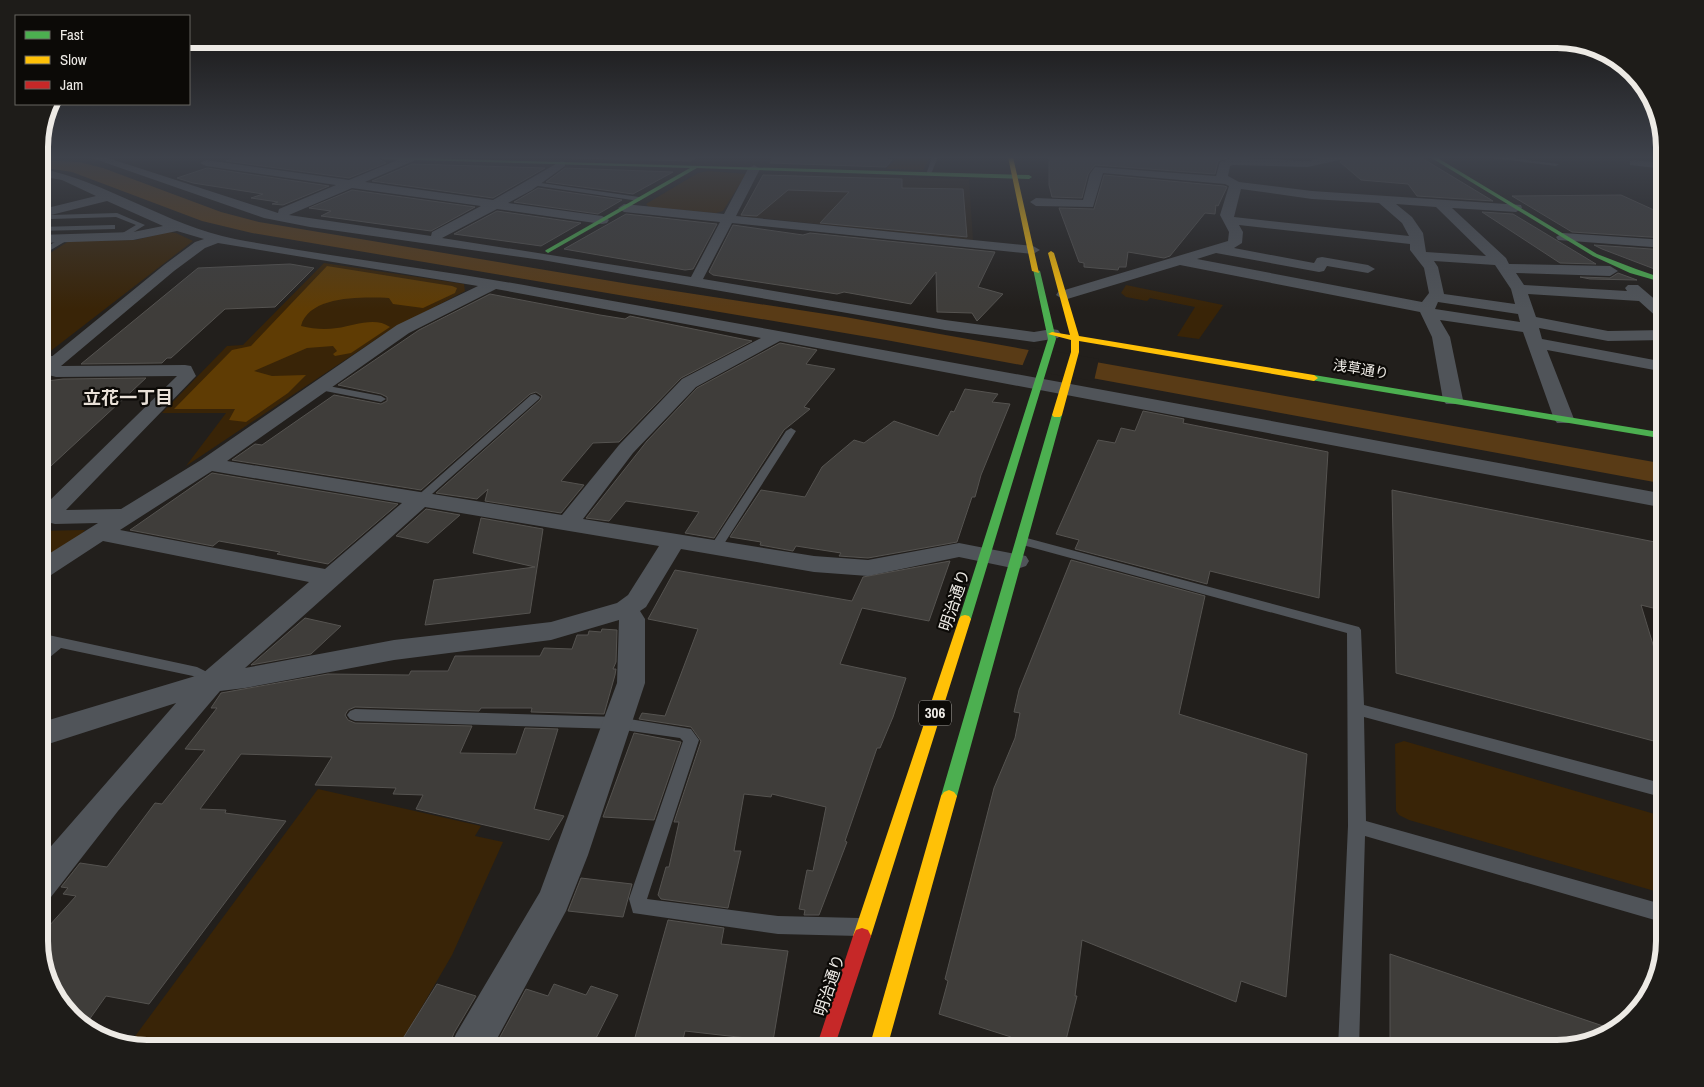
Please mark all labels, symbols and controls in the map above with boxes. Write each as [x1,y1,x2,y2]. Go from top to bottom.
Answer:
legend [15,15,190,105]
text: Fast [60,24,84,45]
text: Slow [60,49,87,70]
text: Jam [60,74,83,95]
street label: 浅草通り [1332,356,1390,382]
district label: 立花一丁目 [83,385,173,410]
street label: 明治通り [934,566,974,634]
road number: 306 [919,700,951,726]
street label: 明治通り [809,951,849,1019]

